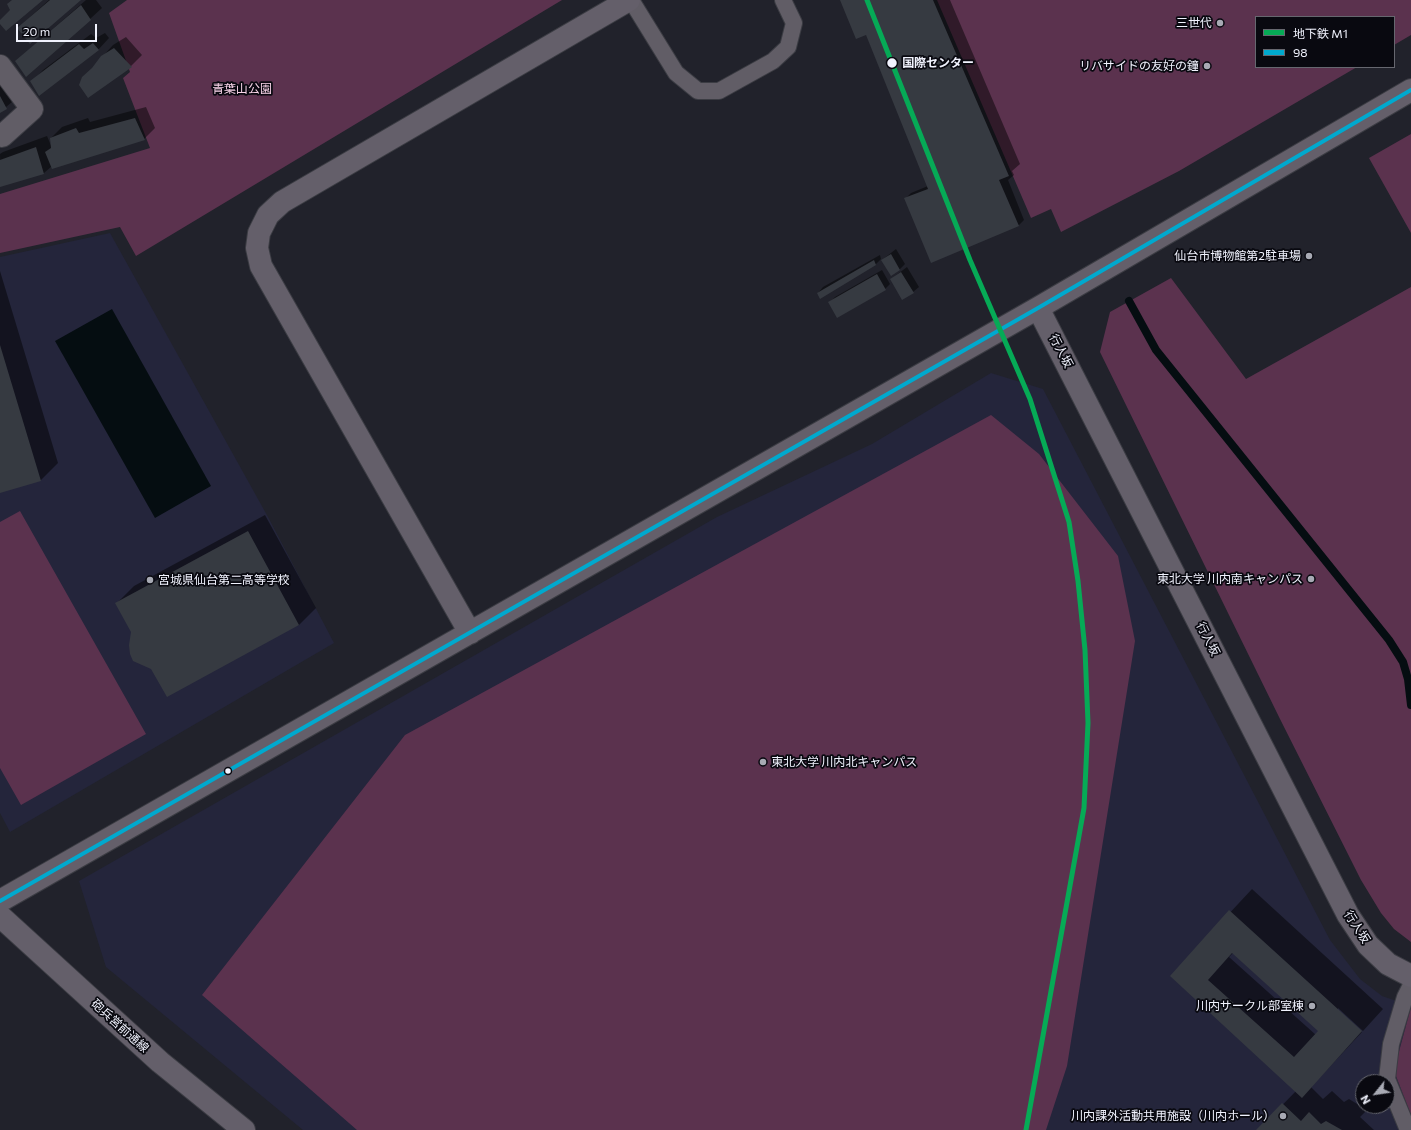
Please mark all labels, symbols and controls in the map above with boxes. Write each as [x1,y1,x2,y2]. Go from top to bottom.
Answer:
scale bar [18,16,99,42]
place label: 三世代 [1176,16,1212,30]
legend [1255,16,1395,68]
marker: 三世代 [1215,18,1225,28]
text: 20 m [23,24,50,38]
text: 地下鉄 M1 [1293,26,1348,40]
text: 98 [1293,45,1308,59]
marker: 国際センター [885,56,899,70]
place label: 国際センター [902,56,974,70]
place label: リバサイドの友好の鐘 [1079,59,1199,73]
marker: リバサイドの友好の鐘 [1202,61,1212,71]
park label: 青葉山公園 [212,82,272,96]
place label: 仙台市博物館第2駐車場 [1174,249,1301,263]
marker: 仙台市博物館第2駐車場 [1304,251,1314,261]
street label: 行人坂 [1046,332,1076,370]
place label: 東北大学 川内南キャンパス [1157,572,1303,586]
place label: 宮城県仙台第二高等学校 [158,573,290,587]
marker: 東北大学 川内南キャンパス [1306,574,1316,584]
marker: 宮城県仙台第二高等学校 [145,575,155,585]
street label: 行人坂 [1193,620,1223,658]
place label: 東北大学 川内北キャンパス [771,755,917,769]
marker: 東北大学 川内北キャンパス [758,757,768,767]
unlabelled marker [223,766,233,776]
street label: 行人坂 [1341,908,1373,946]
street label: 砲兵営前通線 [88,997,152,1055]
place label: 川内サークル部室棟 [1196,999,1304,1013]
marker: 川内サークル部室棟 [1307,1001,1317,1011]
north arrow [1355,1074,1395,1114]
text: N [1357,1093,1373,1107]
place label: 川内課外活動共用施設（川内ホール） [1071,1109,1275,1123]
marker: 川内課外活動共用施設（川内ホール） [1278,1111,1288,1121]

